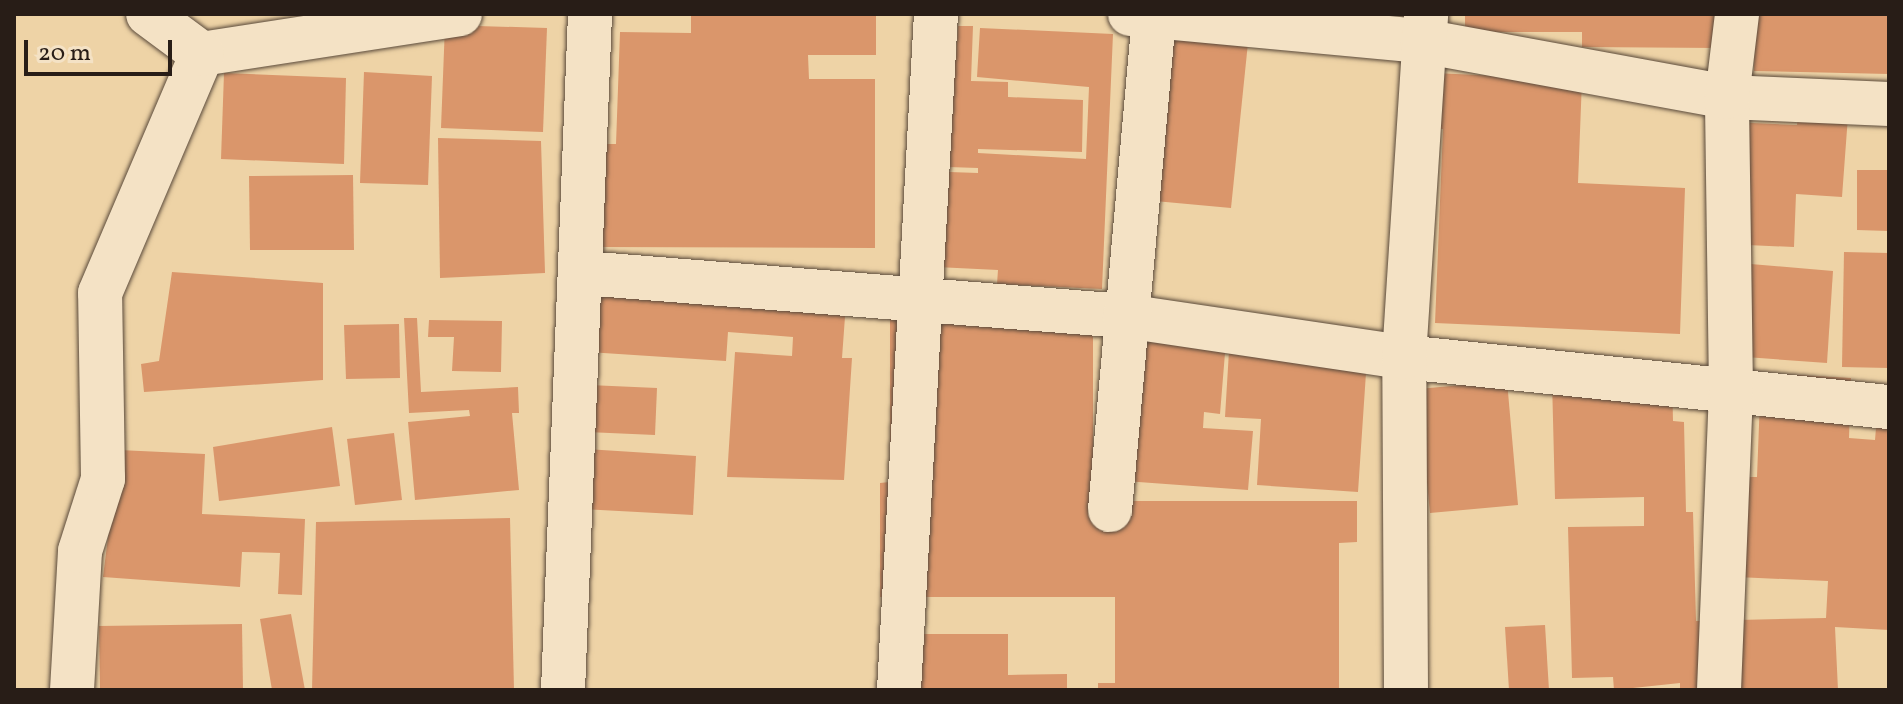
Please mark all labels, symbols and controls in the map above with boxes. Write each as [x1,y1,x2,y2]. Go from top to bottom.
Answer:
scale bar [28,24,176,74]
text: 20 m [38,37,91,71]

